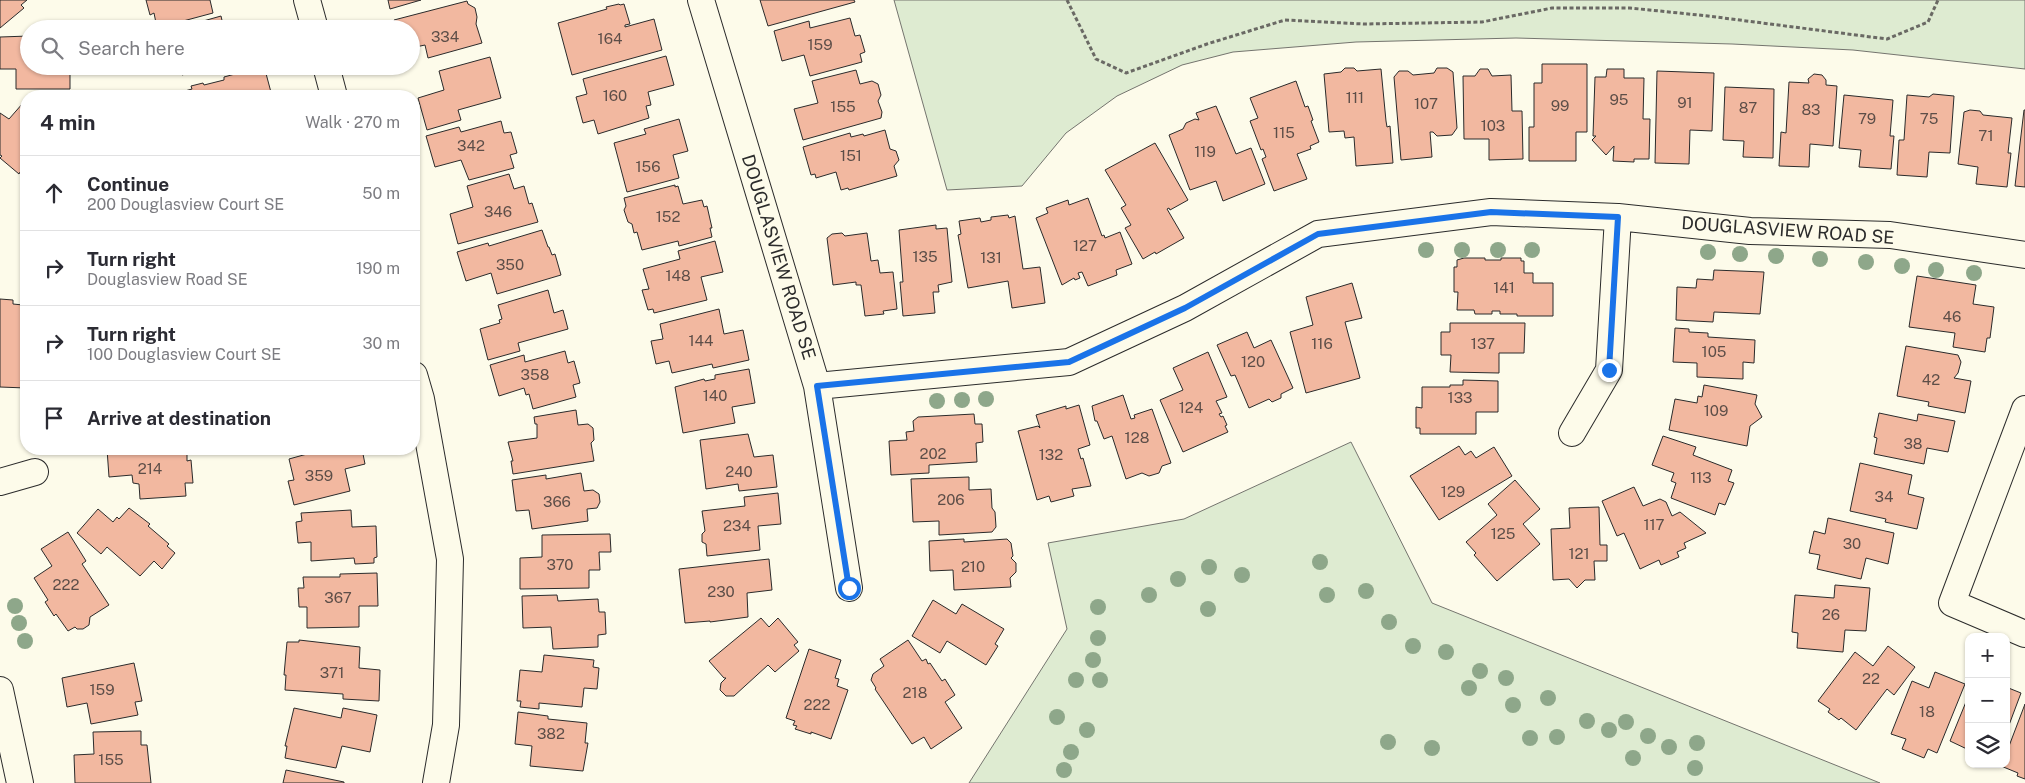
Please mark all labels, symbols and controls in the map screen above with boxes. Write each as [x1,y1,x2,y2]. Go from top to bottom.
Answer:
search box [20,20,420,75]
house number: 334 [431,28,459,45]
house number: 164 [598,30,622,47]
icon: search [38,34,66,62]
house number: 159 [807,36,833,53]
text: Search here [78,37,185,59]
house number: 160 [603,87,627,104]
house number: 111 [1346,89,1364,106]
house number: 95 [1610,91,1628,108]
house number: 91 [1677,94,1693,111]
house number: 107 [1414,95,1438,112]
house number: 99 [1551,97,1569,114]
house number: 155 [830,98,856,115]
house number: 87 [1739,99,1757,116]
house number: 83 [1801,101,1821,118]
text: 4 min [40,110,95,135]
house number: 79 [1858,110,1876,127]
house number: 75 [1920,110,1938,127]
text: Walk · 270 m [305,113,400,132]
house number: 103 [1481,117,1505,134]
house number: 115 [1273,124,1295,141]
house number: 71 [1978,127,1994,144]
house number: 342 [457,137,485,154]
house number: 119 [1194,143,1216,160]
house number: 151 [840,147,862,164]
street label: DOUGLASVIEW ROAD SE [738,152,820,362]
house number: 156 [635,158,661,175]
text: Continue [87,173,169,195]
icon: ahead [40,179,68,207]
text: 50 m [362,184,400,203]
text: 200 Douglasview Court SE [87,195,284,214]
house number: 346 [484,203,512,220]
house number: 152 [656,208,680,225]
street label: DOUGLASVIEW ROAD SE [1681,212,1895,248]
house number: 127 [1073,237,1097,254]
text: Turn right [87,248,176,270]
house number: 135 [912,248,938,265]
house number: 131 [980,249,1002,266]
icon: right [40,254,68,282]
house number: 350 [496,256,524,273]
text: 190 m [356,259,400,278]
house number: 148 [665,267,691,284]
text: Douglasview Road SE [87,270,248,289]
house number: 141 [1493,279,1515,296]
house number: 46 [1943,308,1961,325]
text: Turn right [87,323,176,345]
icon: right [40,329,68,357]
house number: 144 [689,332,713,349]
text: 30 m [363,334,400,353]
house number: 116 [1311,335,1333,352]
house number: 137 [1471,335,1495,352]
house number: 105 [1702,343,1726,360]
text: 100 Douglasview Court SE [87,345,281,364]
house number: 120 [1241,353,1265,370]
route end [1598,359,1621,382]
house number: 358 [521,366,549,383]
house number: 42 [1922,371,1940,388]
house number: 140 [703,387,727,404]
house number: 133 [1448,389,1472,406]
house number: 124 [1179,399,1203,416]
house number: 109 [1704,402,1728,419]
icon: arrive [40,404,68,432]
text: Arrive at destination [87,407,271,429]
house number: 128 [1125,429,1149,446]
house number: 38 [1903,435,1923,452]
house number: 202 [919,445,947,462]
house number: 132 [1039,446,1063,463]
house number: 214 [138,460,162,477]
house number: 240 [725,463,753,480]
house number: 359 [305,467,333,484]
house number: 113 [1690,469,1712,486]
house number: 129 [1441,483,1465,500]
house number: 34 [1875,488,1893,505]
house number: 206 [937,491,965,508]
house number: 366 [543,493,571,510]
house number: 117 [1643,516,1665,533]
house number: 234 [723,517,751,534]
house number: 125 [1491,525,1515,542]
house number: 30 [1843,535,1861,552]
house number: 121 [1568,545,1590,562]
house number: 370 [546,556,574,573]
house number: 210 [961,558,985,575]
house number: 222 [53,576,79,593]
route start [838,577,861,600]
house number: 230 [707,583,735,600]
house number: 367 [324,589,352,606]
house number: 26 [1822,606,1840,623]
map controls [1965,633,2010,768]
button: + [1965,633,2010,678]
house number: 371 [320,664,344,681]
house number: 22 [1862,670,1880,687]
button: − [1965,678,2010,723]
house number: 159 [89,681,115,698]
house number: 218 [903,684,927,701]
house number: 222 [804,696,830,713]
house number: 18 [1919,703,1935,720]
button: layers [1965,723,2010,768]
house number: 382 [537,725,565,742]
house number: 155 [98,751,124,768]

